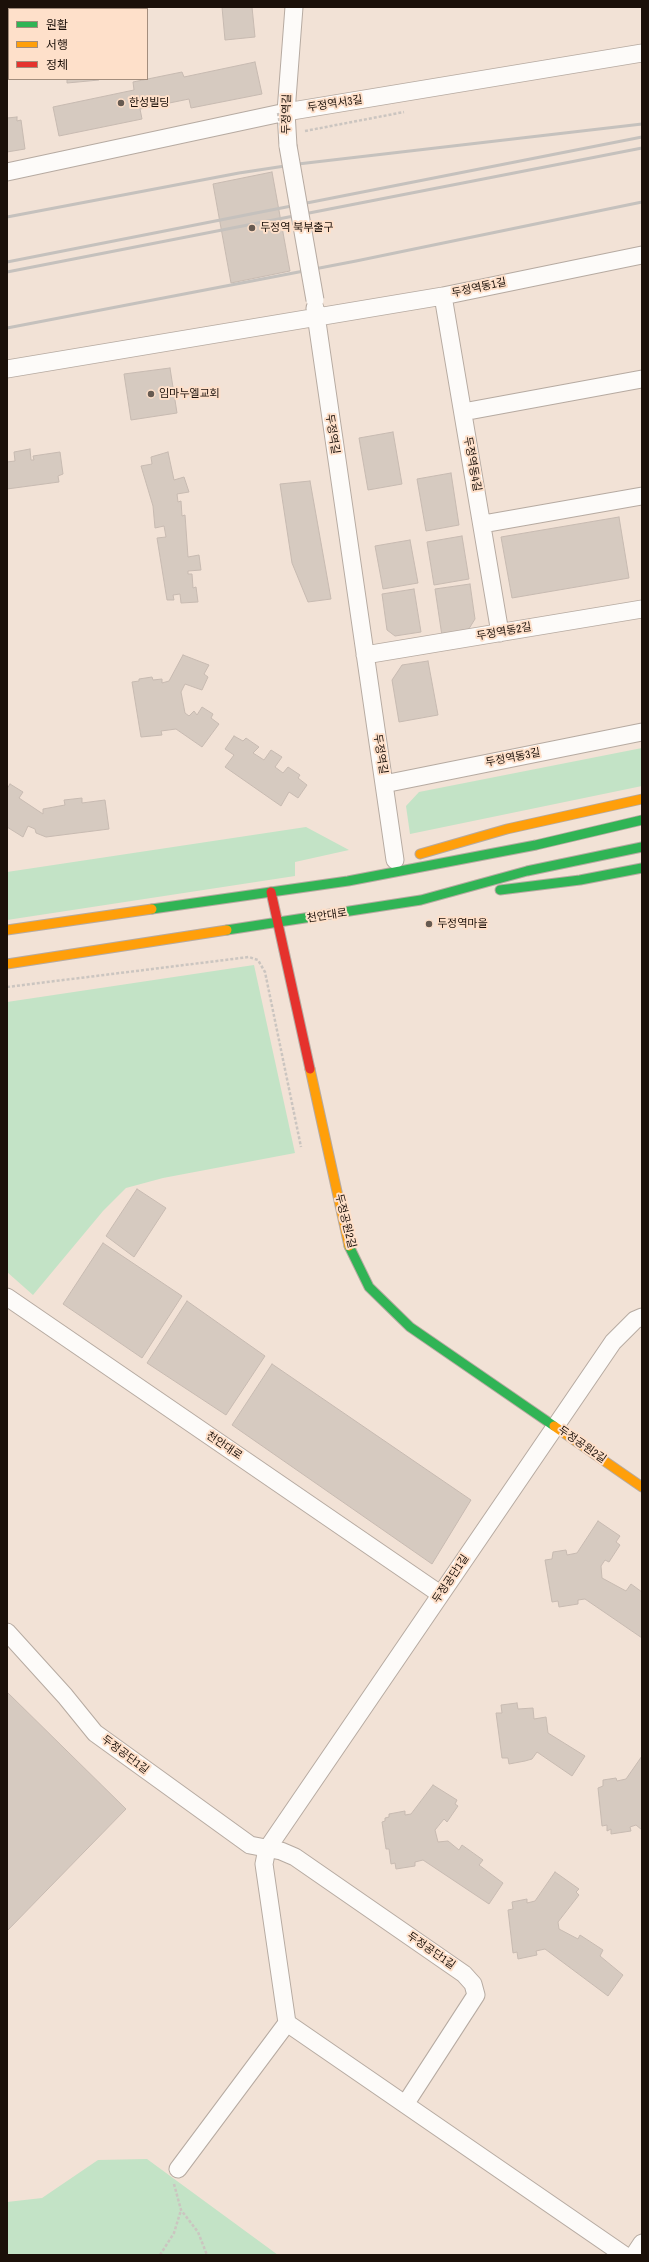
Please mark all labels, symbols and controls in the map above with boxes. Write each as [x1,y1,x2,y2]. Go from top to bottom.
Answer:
legend [8,8,148,80]
text: 원활 [46,17,68,33]
text: 서행 [46,37,68,53]
text: 정체 [46,57,68,73]
street label: 두정역서3길 [307,93,363,115]
street label: 두정역길 [280,94,294,134]
place label: 한성빌딩 [129,96,169,110]
marker: 한성빌딩 [116,98,126,108]
place label: 두정역 북부출구 [260,221,333,235]
marker: 두정역 북부출구 [247,223,257,233]
street label: 두정역동1길 [450,276,508,300]
place label: 임마누엘교회 [159,387,220,401]
marker: 임마누엘교회 [146,389,156,399]
street label: 두정역길 [322,413,342,455]
street label: 두정역동4길 [461,435,483,493]
street label: 두정역동2길 [475,621,533,643]
street label: 두정역길 [370,733,390,775]
street label: 두정역동3길 [484,746,542,770]
street label: 천안대로 [306,906,348,926]
place label: 두정역마을 [437,917,488,931]
marker: 두정역마을 [424,919,434,929]
street label: 두정공원2길 [332,1192,358,1250]
street label: 두정공원2길 [555,1424,609,1466]
street label: 천안대로 [204,1429,244,1463]
street label: 두정공단1길 [430,1552,472,1606]
street label: 두정공단1길 [99,1733,151,1777]
street label: 두정공단1길 [404,1930,458,1972]

